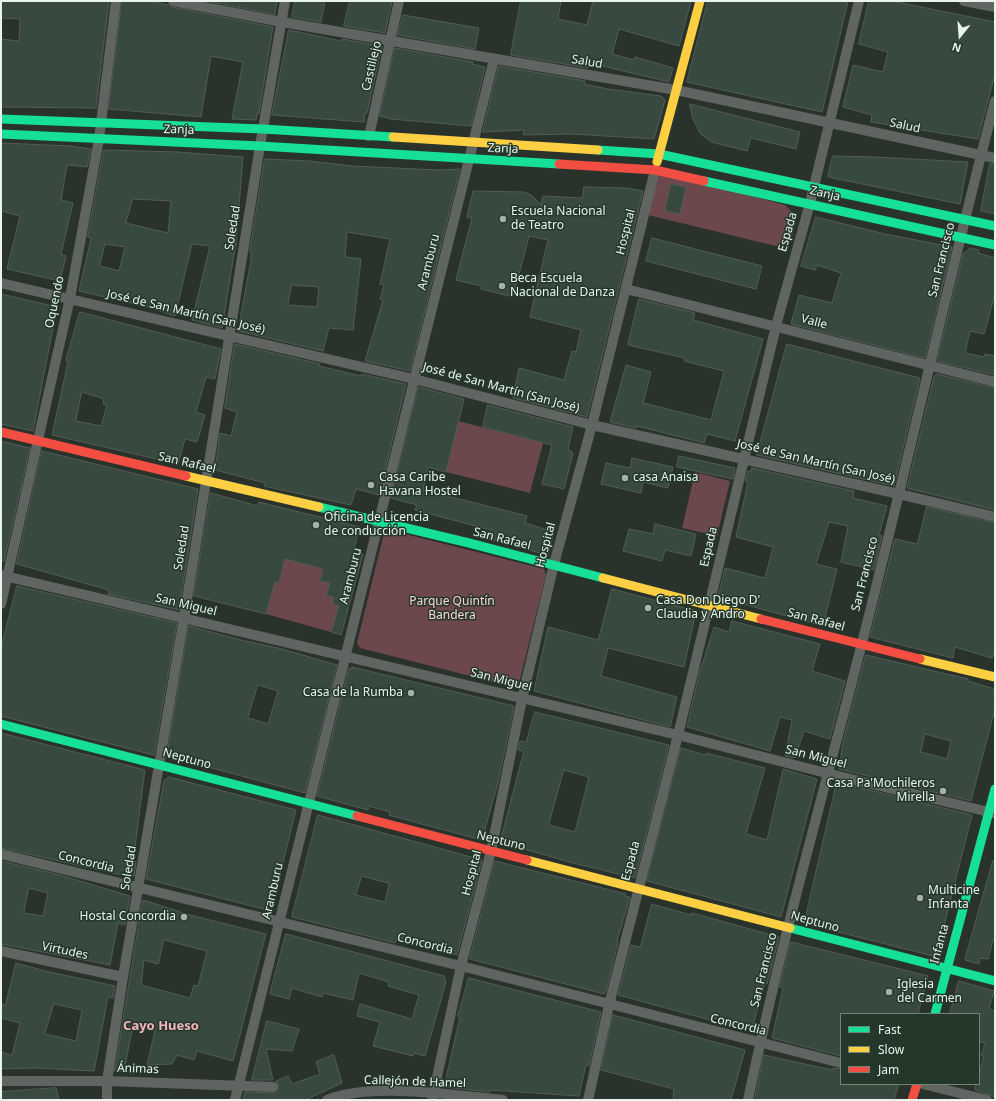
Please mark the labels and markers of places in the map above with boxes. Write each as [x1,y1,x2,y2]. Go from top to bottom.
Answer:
place label: Escuela Nacional de Teatro [511,205,606,233]
marker: Escuela Nacional de Teatro [498,214,508,224]
place label: Beca Escuela Nacional de Danza [510,272,615,300]
marker: Beca Escuela Nacional de Danza [497,281,507,291]
place label: Casa Caribe Havana Hostel [379,471,461,499]
place label: casa Anaisa [633,471,698,485]
marker: casa Anaisa [620,473,630,483]
marker: Casa Caribe Havana Hostel [366,480,376,490]
place label: Oficina de Licencia de conducción [324,511,429,539]
marker: Oficina de Licencia de conducción [311,520,321,530]
place label: Casa Don Diego D' Claudia y Andro [656,594,760,622]
marker: Casa Don Diego D' Claudia y Andro [643,603,653,613]
place label: Casa de la Rumba [303,686,403,700]
marker: Casa de la Rumba [406,688,416,698]
place label: Casa Pa'Mochileros Mirella [827,777,935,805]
marker: Casa Pa'Mochileros Mirella [938,786,948,796]
place label: Multicine Infanta [928,884,980,912]
marker: Multicine Infanta [915,893,925,903]
place label: Hostal Concordia [80,910,176,924]
marker: Hostal Concordia [179,912,189,922]
place label: Iglesia del Carmen [897,978,962,1006]
marker: Iglesia del Carmen [884,987,894,997]

